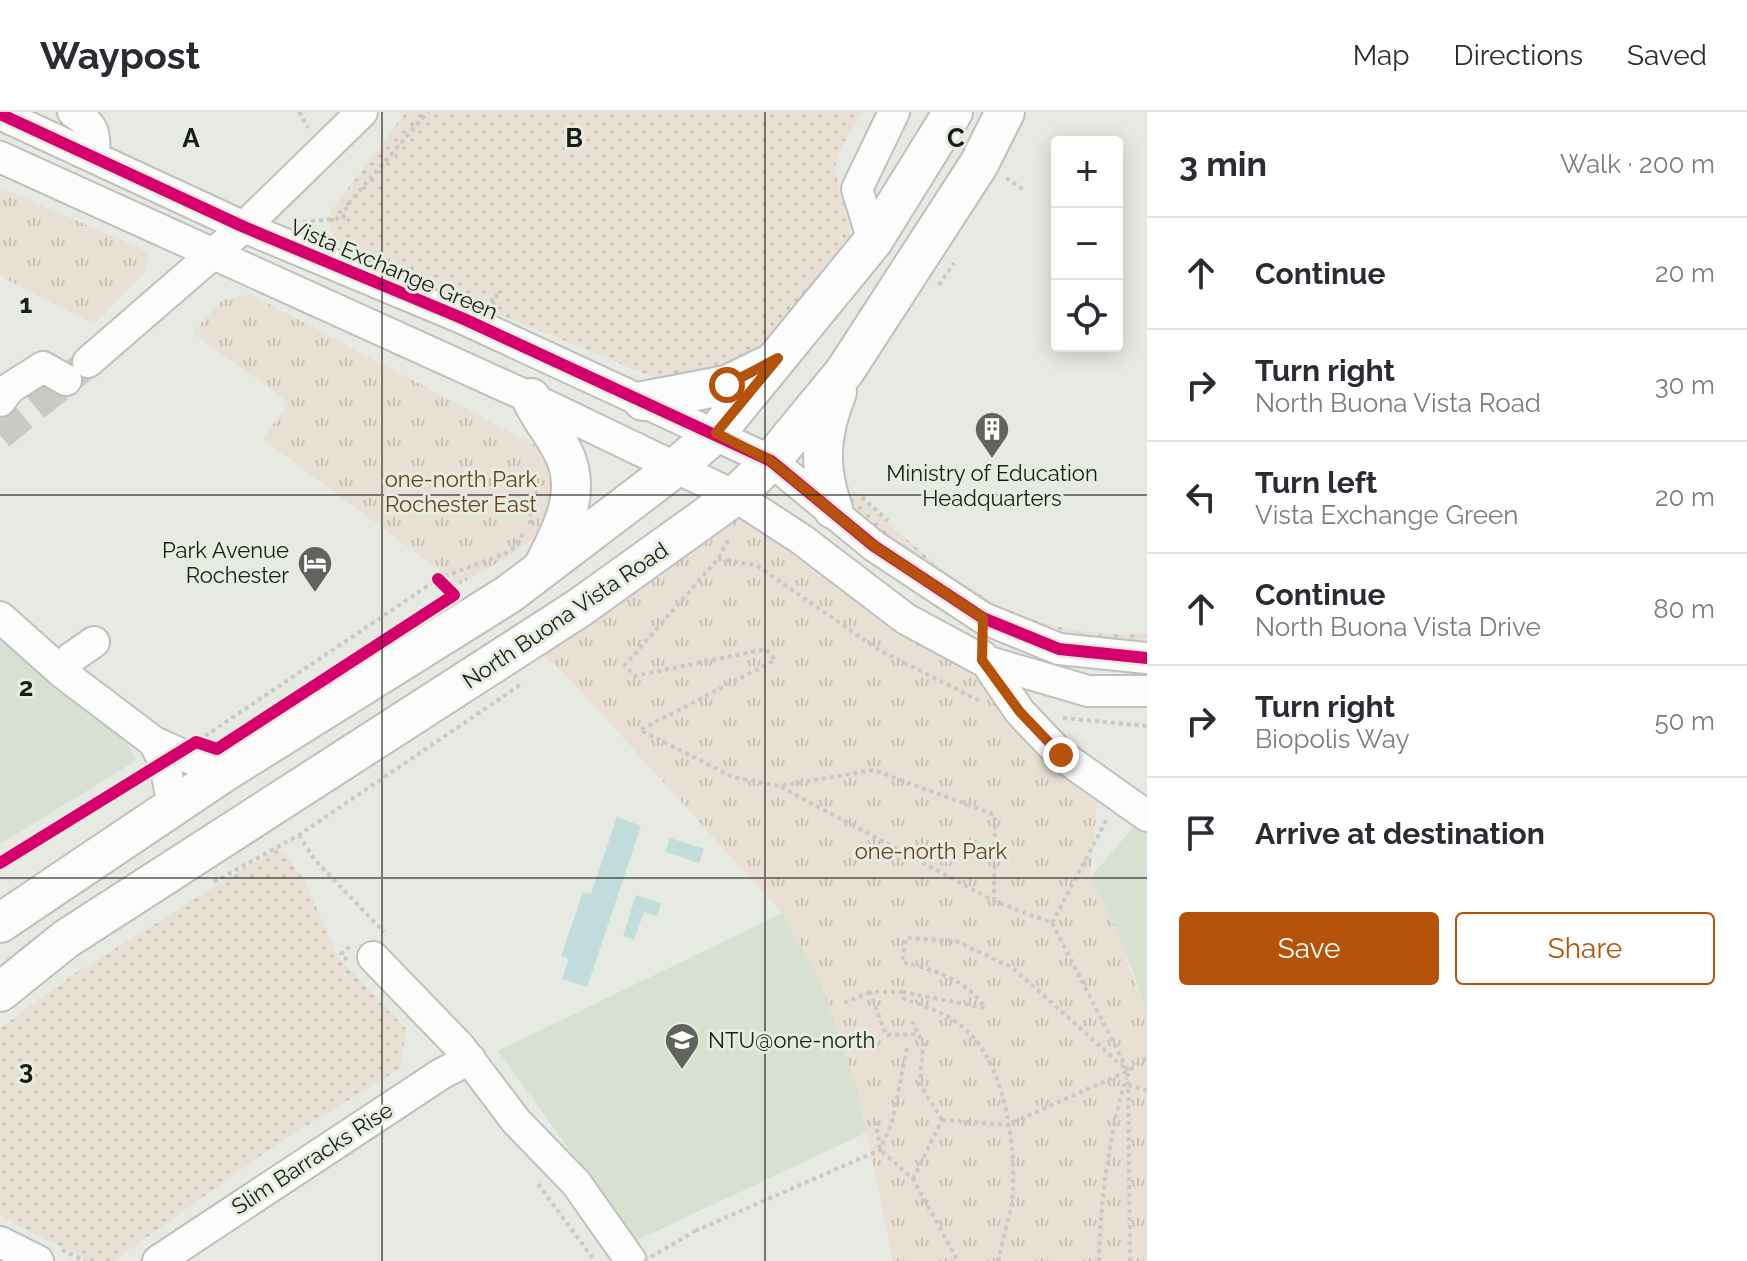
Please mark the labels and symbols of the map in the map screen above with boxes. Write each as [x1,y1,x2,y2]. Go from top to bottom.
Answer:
text: A [182,123,200,153]
text: B [565,123,583,153]
text: C [947,123,965,153]
street label: Vista Exchange Green [286,213,502,325]
text: 1 [20,289,33,319]
route start [709,367,745,403]
building icon: Ministry of Education Headquarters [973,410,1011,460]
place label: Ministry of Education Headquarters [886,460,1098,511]
park label: one-north Park Rochester East [385,466,538,517]
place label: Park Avenue Rochester [162,537,289,588]
street label: North Buona Vista Road [457,537,673,693]
hotel icon: Park Avenue Rochester [296,544,334,594]
text: 2 [19,672,33,702]
route end [1043,737,1079,773]
park label: one-north Park [855,838,1008,864]
school or university icon: NTU@one-north [663,1021,701,1071]
place label: NTU@one-north [708,1027,875,1053]
text: 3 [19,1055,33,1085]
street label: Slim Barracks Rise [227,1096,397,1220]

